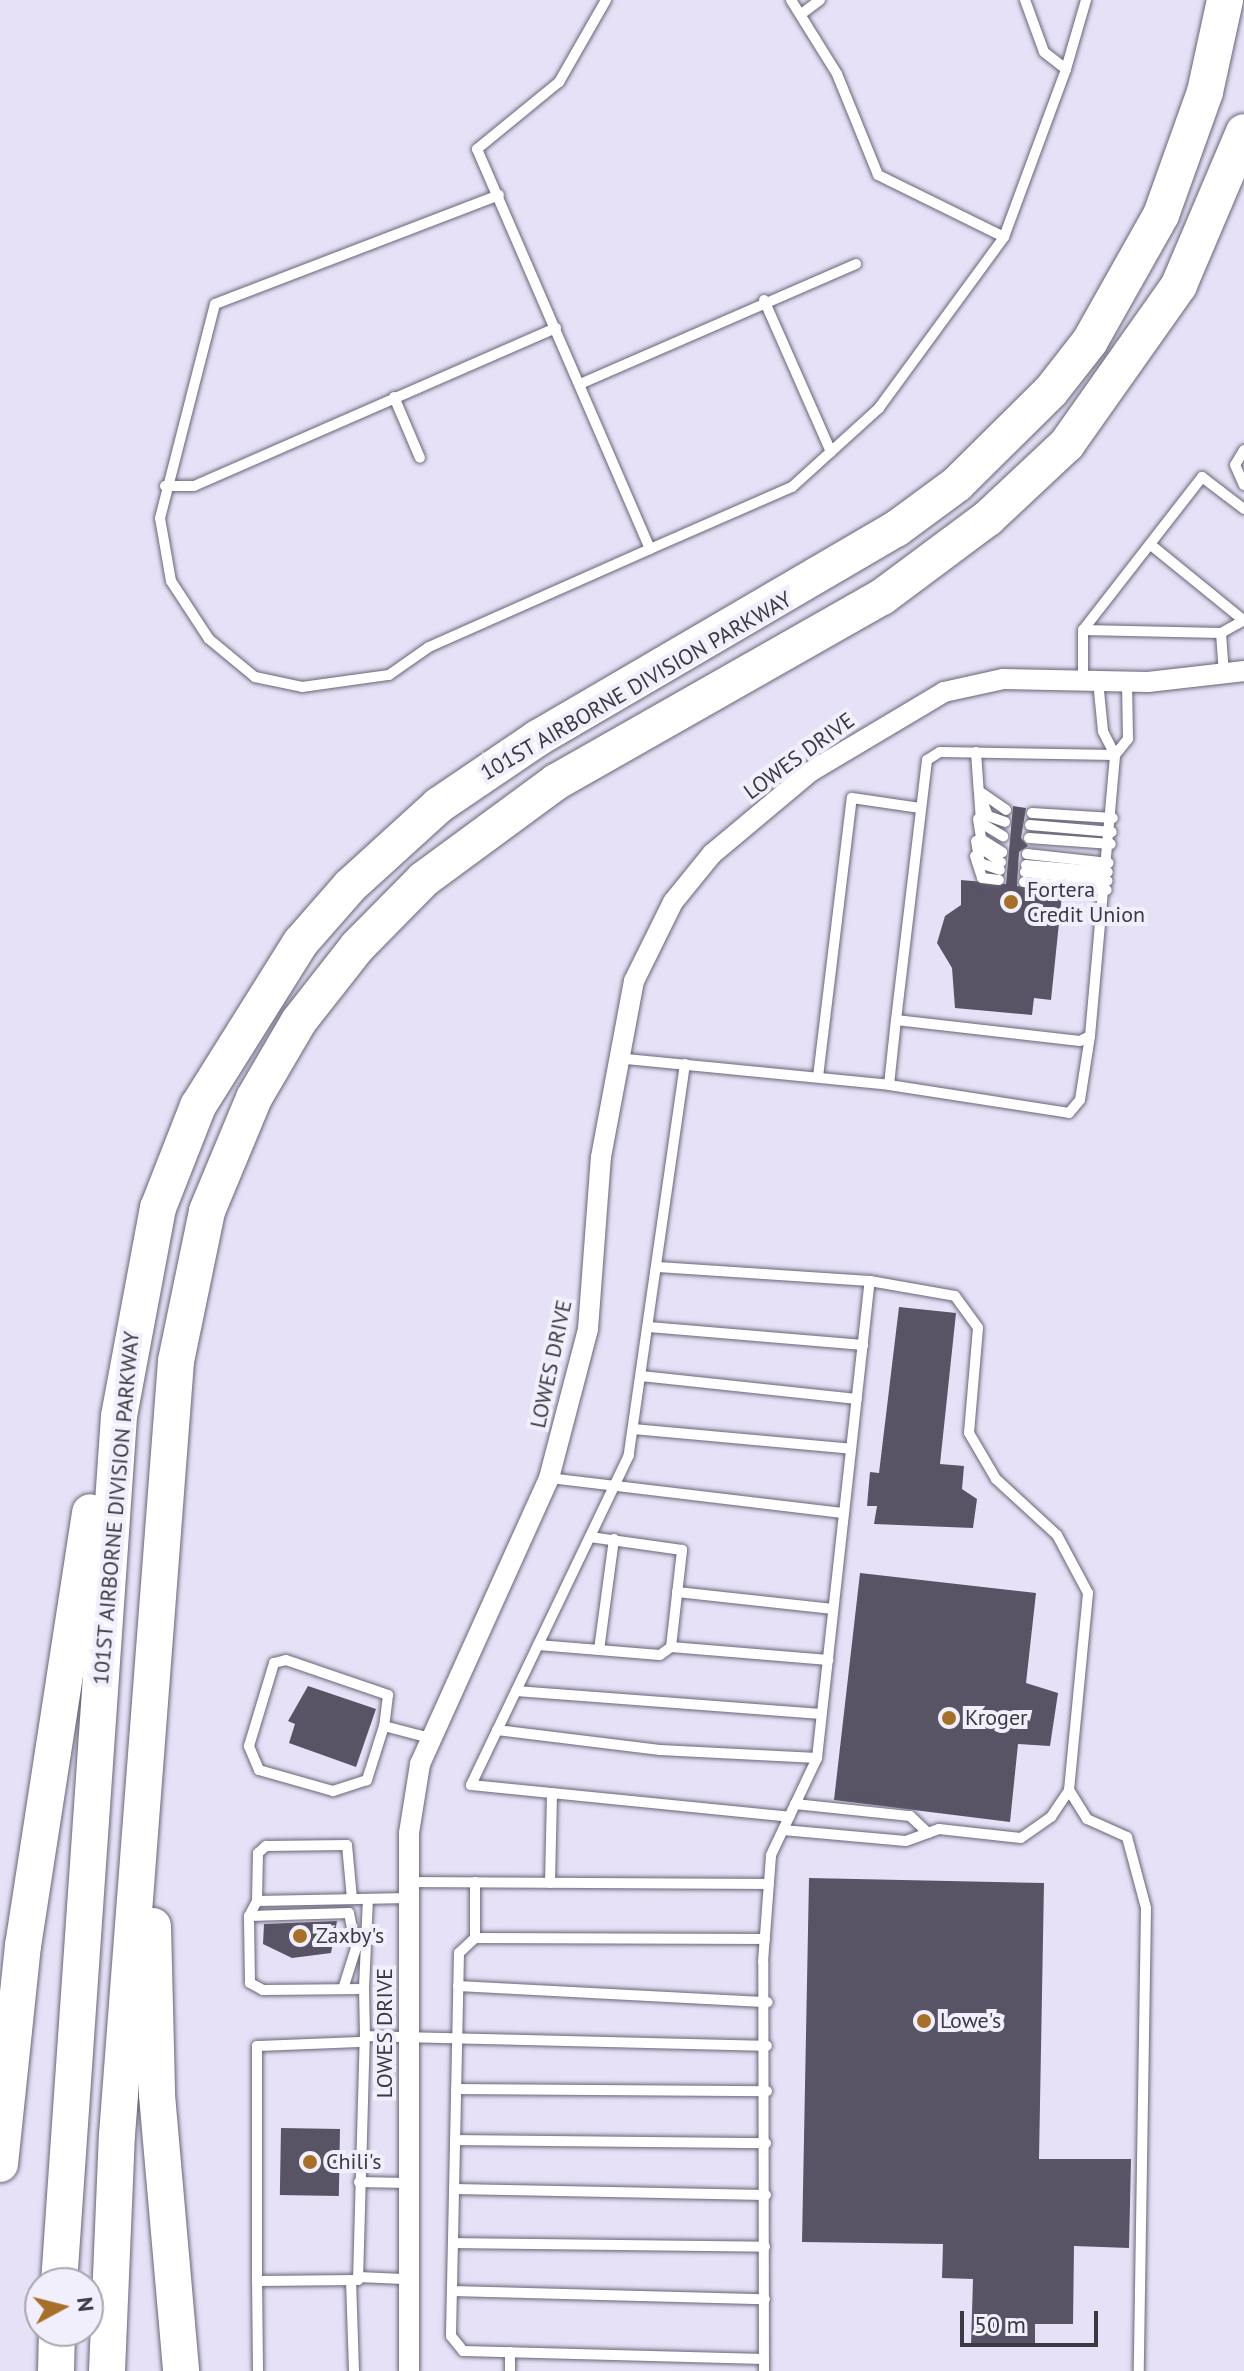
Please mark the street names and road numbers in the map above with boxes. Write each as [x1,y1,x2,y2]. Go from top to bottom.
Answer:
street label: 101ST AIRBORNE DIVISION PARKWAY [475,585,797,787]
street label: LOWES DRIVE [739,707,859,805]
street label: LOWES DRIVE [525,1298,577,1430]
street label: 101ST AIRBORNE DIVISION PARKWAY [87,1329,145,1687]
street label: LOWES DRIVE [372,1968,398,2098]

